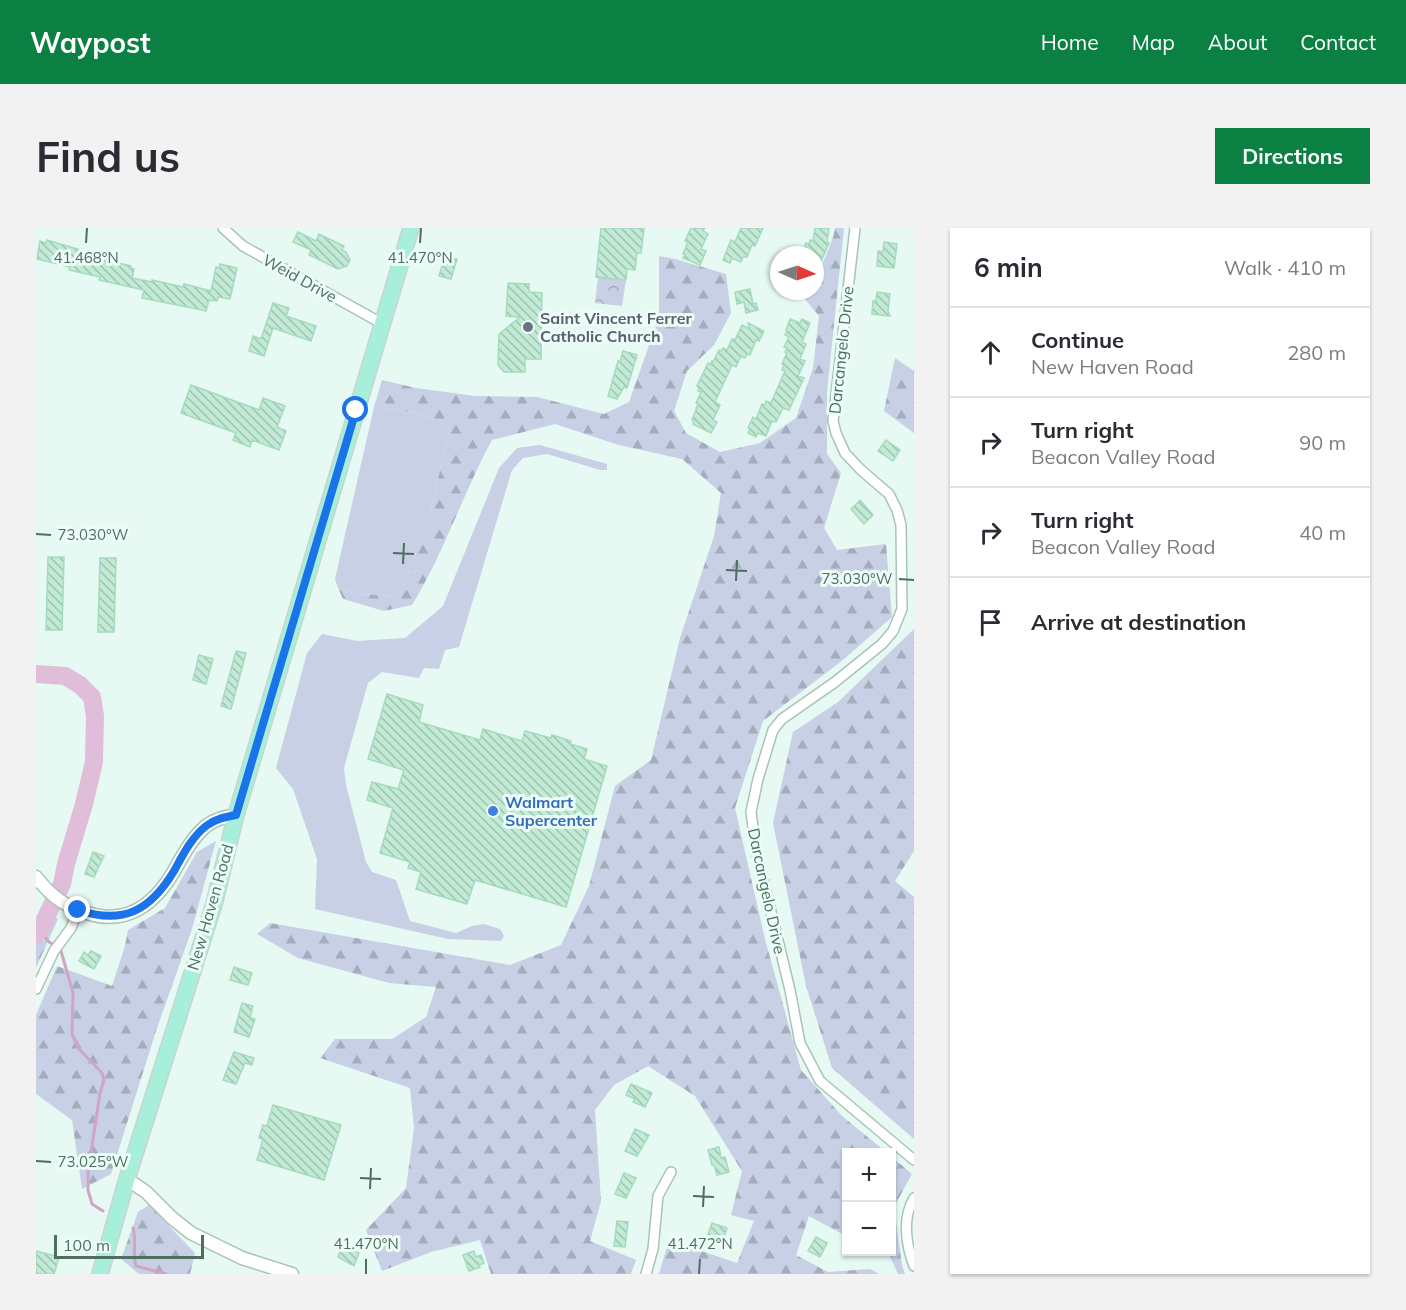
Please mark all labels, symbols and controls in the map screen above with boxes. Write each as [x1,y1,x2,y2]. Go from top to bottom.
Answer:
text: Waypost [30,25,151,60]
text: Home [1041,29,1099,55]
text: Map [1132,29,1175,55]
text: About [1208,29,1267,55]
text: Contact [1300,29,1376,55]
button: Directions [1215,128,1370,184]
text: Find us [36,130,180,183]
north arrow [770,246,824,300]
text: 41.468°N [53,248,119,267]
text: 41.470°N [387,248,453,267]
street label: Weid Drive [259,249,341,307]
text: 6 min [974,251,1043,284]
text: Walk · 410 m [1224,255,1346,280]
street label: Darcangelo Drive [824,285,858,415]
place label: Saint Vincent Ferrer Catholic Church [540,308,692,346]
marker: Saint Vincent Ferrer Catholic Church [521,320,535,334]
text: Continue [1031,326,1124,354]
icon: ahead [974,336,1007,369]
text: 280 m [1287,340,1346,365]
text: New Haven Road [1031,354,1194,379]
route start [342,396,368,422]
text: Turn right [1031,416,1134,444]
icon: right [974,426,1007,459]
text: 90 m [1299,430,1346,455]
text: Beacon Valley Road [1031,444,1216,469]
text: Turn right [1031,506,1134,534]
icon: right [974,516,1007,549]
text: 40 m [1299,520,1346,545]
text: 73.030°W [58,525,129,544]
text: Beacon Valley Road [1031,534,1216,559]
text: 73.030°W [822,569,893,588]
icon: arrive [974,606,1007,639]
text: Arrive at destination [1031,608,1246,636]
place label: Walmart Supercenter [505,792,598,830]
marker: Walmart Supercenter [486,804,500,818]
street label: Darcangelo Drive [744,826,790,956]
street label: New Haven Road [182,842,238,972]
route end [64,896,90,922]
map controls [842,1148,896,1256]
button: + [842,1148,896,1202]
text: 73.025°W [58,1152,129,1171]
button: − [842,1202,896,1256]
scale bar [54,1232,204,1260]
text: 41.470°N [333,1234,399,1253]
text: 41.472°N [667,1234,733,1253]
text: 100 m [63,1235,110,1255]

